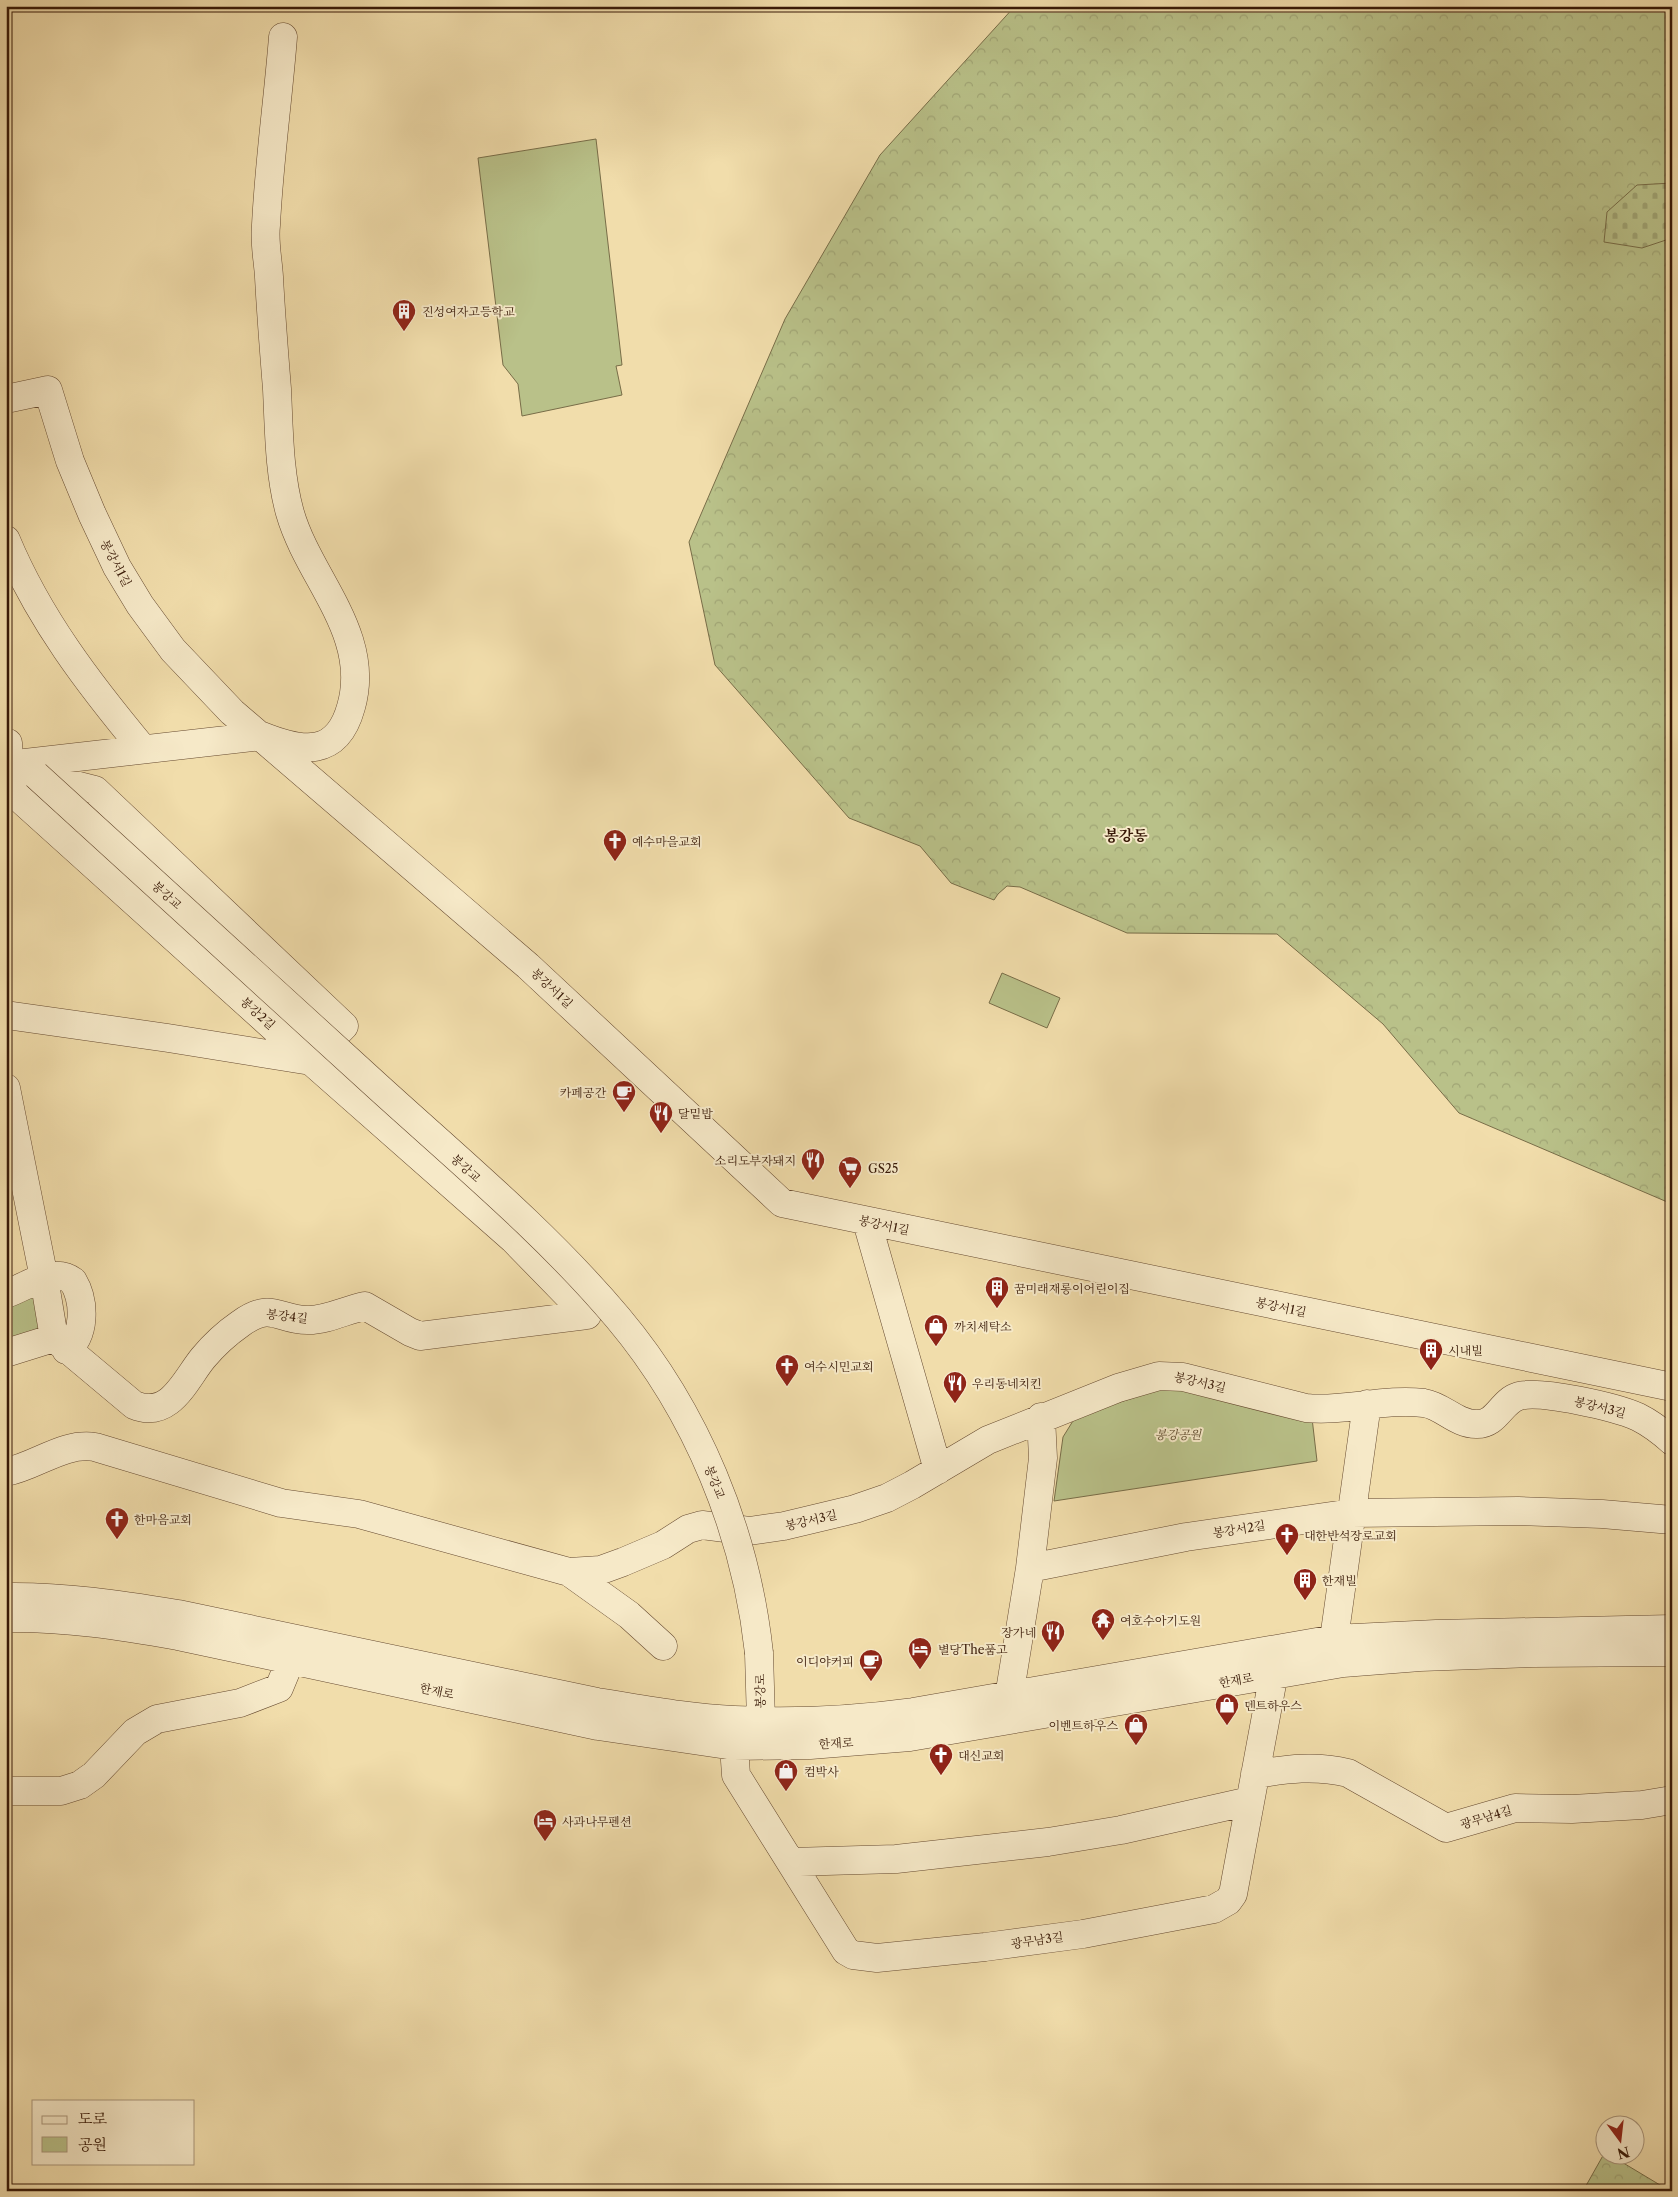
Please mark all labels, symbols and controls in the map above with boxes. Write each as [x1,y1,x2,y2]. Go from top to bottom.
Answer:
building icon: 진성여자고등학교 [391,298,417,332]
place label: 진성여자고등학교 [422,304,515,319]
street label: 봉강서1길 [97,537,135,589]
district label: 봉강동 [1104,826,1148,845]
church icon: 예수마을교회 [602,828,628,862]
place label: 예수마을교회 [632,834,702,849]
street label: 봉강교 [149,878,185,912]
street label: 봉강서1길 [528,965,576,1011]
street label: 봉강2길 [237,993,279,1033]
cafe icon: 카페공간 [611,1079,637,1113]
place label: 카페공간 [560,1085,606,1100]
restaurant icon: 달밑밥 [648,1100,674,1134]
place label: 달밑밥 [678,1106,713,1121]
restaurant icon: 소리도부자돼지 [800,1147,826,1181]
street label: 봉강교 [448,1151,484,1185]
place label: 소리도부자돼지 [715,1153,796,1168]
supermarket icon: GS25 [837,1155,863,1189]
place label: GS25 [868,1161,898,1176]
street label: 봉강서1길 [857,1212,911,1238]
building icon: 꿈미래재롱이어린이집 [984,1275,1010,1309]
place label: 꿈미래재롱이어린이집 [1014,1281,1130,1296]
street label: 봉강서1길 [1254,1294,1308,1320]
street label: 봉강4길 [265,1306,309,1326]
shop icon: 까치세탁소 [923,1313,949,1347]
place label: 까치세탁소 [954,1319,1012,1334]
building icon: 시내빌 [1418,1337,1444,1371]
place label: 시내빌 [1448,1343,1483,1358]
church icon: 여수시민교회 [774,1353,800,1387]
place label: 여수시민교회 [804,1359,874,1374]
street label: 봉강서3길 [1172,1369,1228,1395]
restaurant icon: 우리동네치킨 [942,1370,968,1404]
place label: 우리동네치킨 [972,1376,1042,1391]
street label: 봉강서3길 [1572,1393,1628,1421]
park label: 봉강공원 [1155,1427,1203,1442]
street label: 봉강교 [702,1463,729,1501]
church icon: 한마음교회 [104,1506,130,1540]
street label: 봉강서3길 [783,1507,839,1533]
place label: 한마음교회 [134,1512,192,1527]
street label: 봉강서2길 [1212,1517,1266,1541]
church icon: 대한반석장로교회 [1274,1522,1300,1556]
place label: 대한반석장로교회 [1304,1528,1397,1543]
building icon: 한재빌 [1292,1567,1318,1601]
place label: 한재빌 [1322,1573,1357,1588]
temple icon: 여호수아기도원 [1090,1607,1116,1641]
place label: 여호수아기도원 [1120,1613,1201,1628]
restaurant icon: 장가네 [1040,1619,1066,1653]
place label: 장가네 [1001,1625,1036,1640]
hotel icon: 별당The품고 [907,1636,933,1670]
place label: 별당The품고 [938,1642,1008,1657]
cafe icon: 이디야커피 [858,1648,884,1682]
place label: 이디야커피 [796,1654,854,1669]
street label: 한재로 [1218,1670,1255,1690]
street label: 봉강로 [752,1673,768,1709]
street label: 한재로 [418,1680,456,1702]
shop icon: 덴트하우스 [1214,1692,1240,1726]
place label: 덴트하우스 [1244,1698,1302,1713]
shop icon: 이벤트하우스 [1123,1712,1149,1746]
place label: 이벤트하우스 [1048,1718,1118,1733]
street label: 한재로 [818,1735,854,1751]
church icon: 대신교회 [928,1742,954,1776]
place label: 대신교회 [958,1748,1004,1763]
shop icon: 컴박사 [773,1758,799,1792]
place label: 컴박사 [804,1764,839,1779]
street label: 광무남4길 [1458,1802,1514,1832]
hotel icon: 사과나무펜션 [532,1808,558,1842]
place label: 사과나무펜션 [562,1814,632,1829]
street label: 광무남3길 [1010,1929,1064,1951]
legend [32,2100,195,2164]
text: 도로 [78,2109,107,2128]
north arrow [1596,2114,1646,2164]
text: 공원 [78,2135,107,2154]
text: N [1615,2142,1632,2163]

